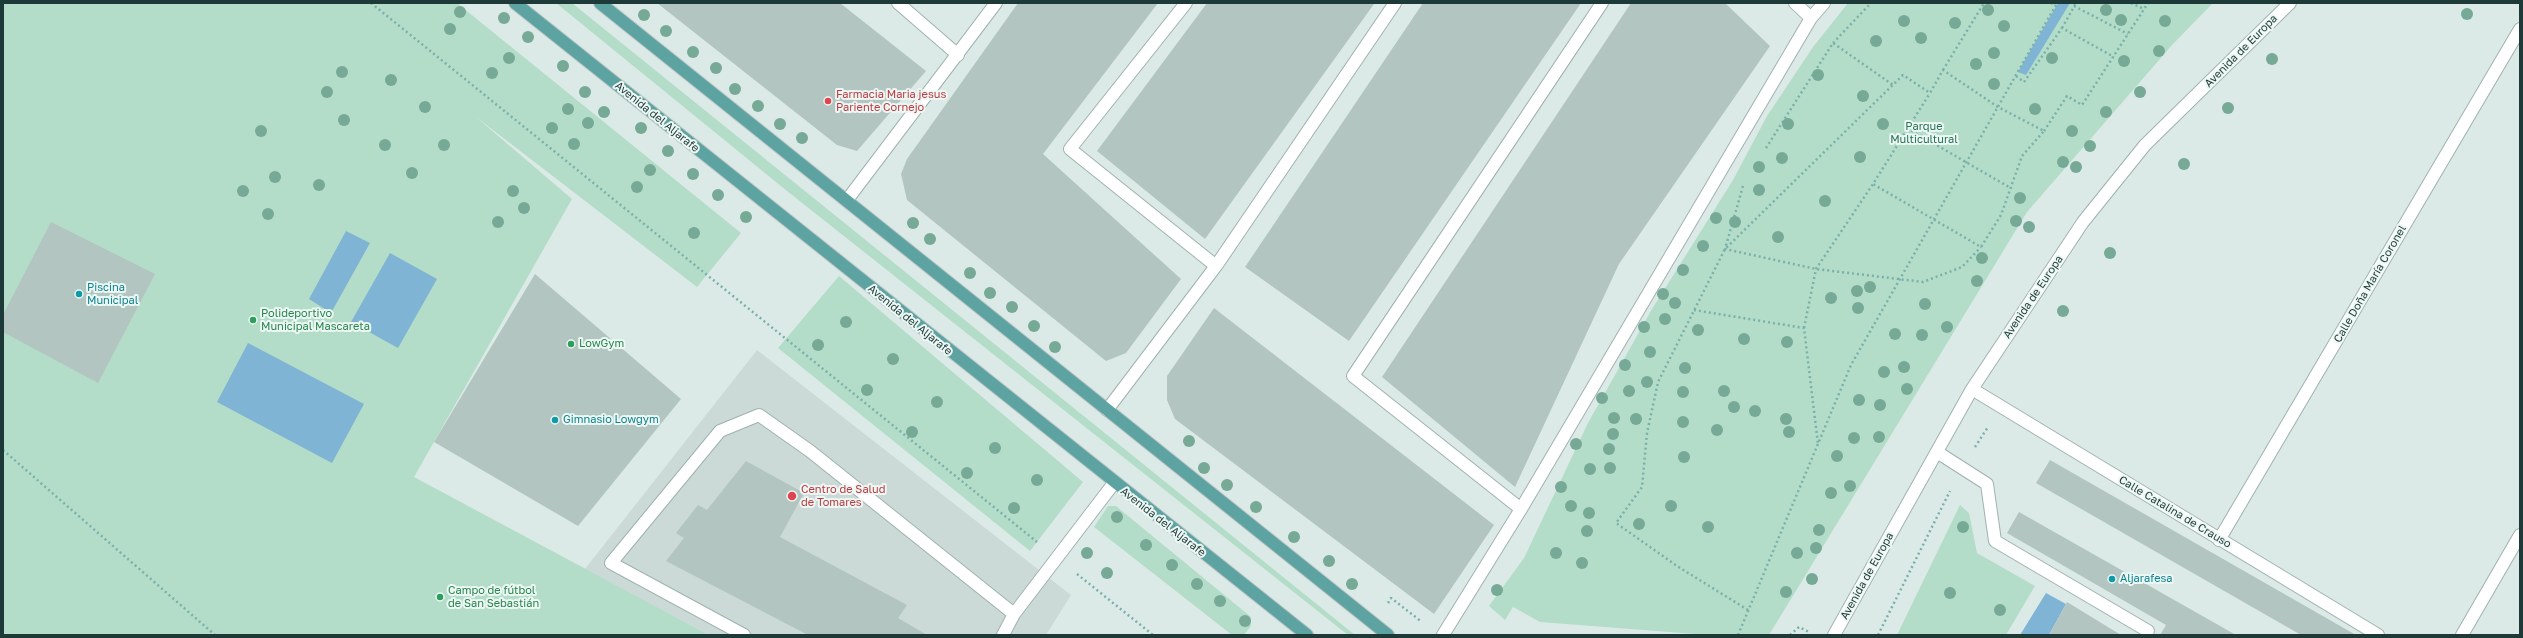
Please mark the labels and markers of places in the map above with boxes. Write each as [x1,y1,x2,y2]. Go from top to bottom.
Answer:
place label: Farmacia Maria jesus Pariente Cornejo [836,88,946,114]
marker: Farmacia Maria jesus Pariente Cornejo [823,96,833,106]
place label: Piscina Municipal [87,281,138,307]
marker: Piscina Municipal [74,289,84,299]
place label: Polideportivo Municipal Mascareta [261,307,370,333]
marker: Polideportivo Municipal Mascareta [248,315,258,325]
place label: LowGym [579,337,624,351]
marker: LowGym [566,339,576,349]
place label: Gimnasio Lowgym [563,413,659,427]
marker: Gimnasio Lowgym [550,415,560,425]
place label: Centro de Salud de Tomares [801,483,886,509]
marker: Centro de Salud de Tomares [786,490,798,502]
place label: Aljarafesa [2120,572,2173,586]
marker: Aljarafesa [2107,574,2117,584]
place label: Campo de fútbol de San Sebastián [448,584,539,610]
marker: Campo de fútbol de San Sebastián [435,592,445,602]

